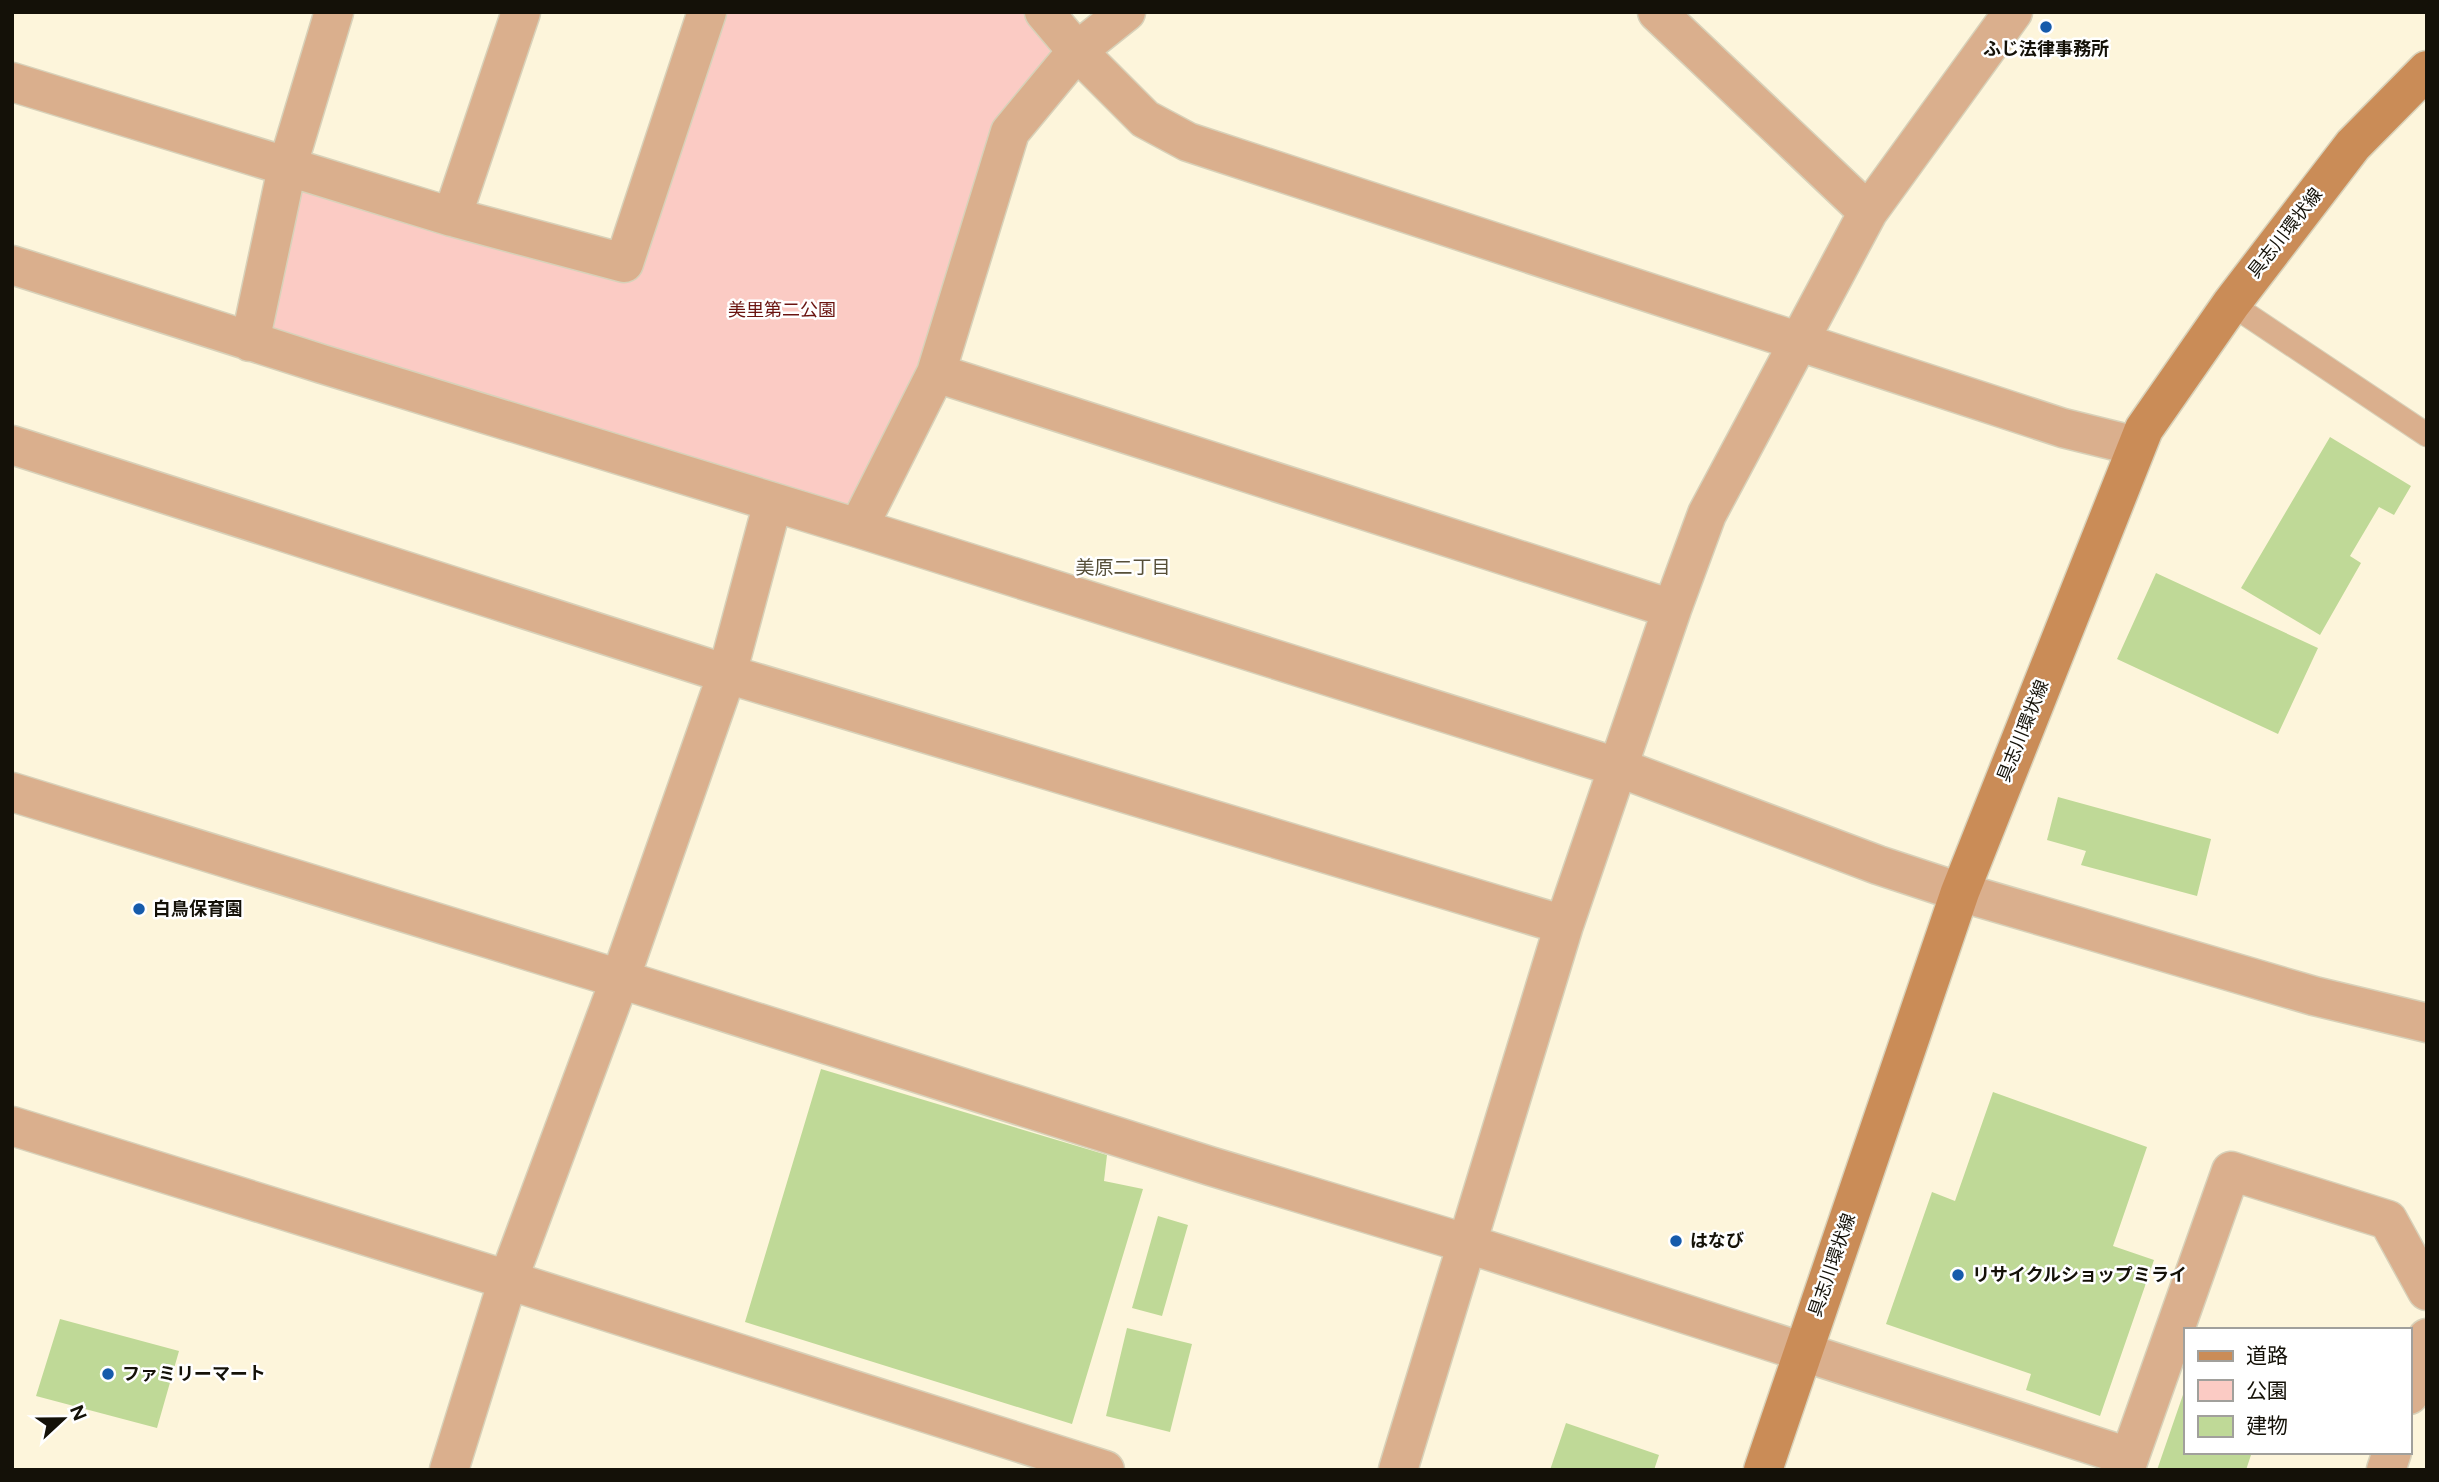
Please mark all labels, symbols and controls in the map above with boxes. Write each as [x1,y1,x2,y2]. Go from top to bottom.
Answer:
marker: ふじ法律事務所 [2038,19,2054,35]
place label: ふじ法律事務所 [1983,38,2109,60]
street label: 具志川環状線 [2243,184,2327,282]
park label: 美里第二公園 [728,299,836,321]
district label: 美原二丁目 [1075,556,1171,579]
street label: 具志川環状線 [1993,677,2053,785]
place label: 白鳥保育園 [153,898,243,920]
marker: 白鳥保育園 [131,901,147,917]
street label: 具志川環状線 [1804,1210,1860,1320]
place label: はなび [1690,1230,1744,1252]
marker: はなび [1668,1233,1684,1249]
place label: リサイクルショップミライ [1972,1264,2187,1286]
marker: リサイクルショップミライ [1950,1267,1966,1283]
legend [2184,1328,2411,1454]
text: 道路 [2246,1343,2288,1368]
place label: ファミリーマート [122,1363,266,1385]
marker: ファミリーマート [100,1366,116,1382]
text: 公園 [2246,1378,2288,1403]
north arrow [28,1384,98,1454]
text: N [65,1402,92,1424]
text: 建物 [2246,1413,2288,1438]

